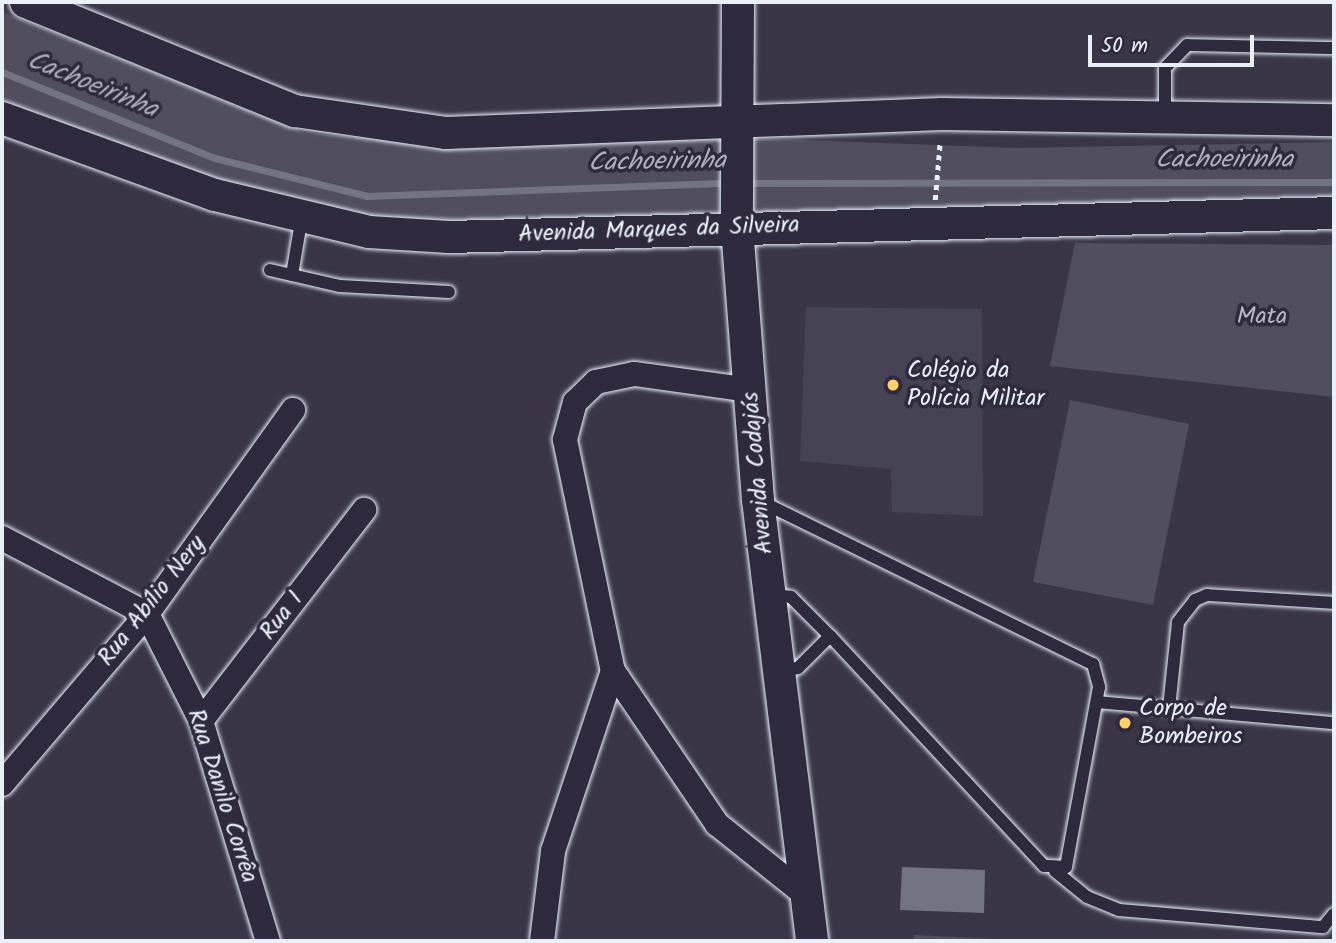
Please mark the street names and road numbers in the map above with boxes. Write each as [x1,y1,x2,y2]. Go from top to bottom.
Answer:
street label: Avenida Marques da Silveira [518,211,800,249]
street label: Avenida Codajás [737,391,779,555]
street label: Rua Abílio Nery [92,530,212,672]
street label: Rua I [254,586,310,646]
street label: Rua Danilo Corrêa [180,705,264,887]

